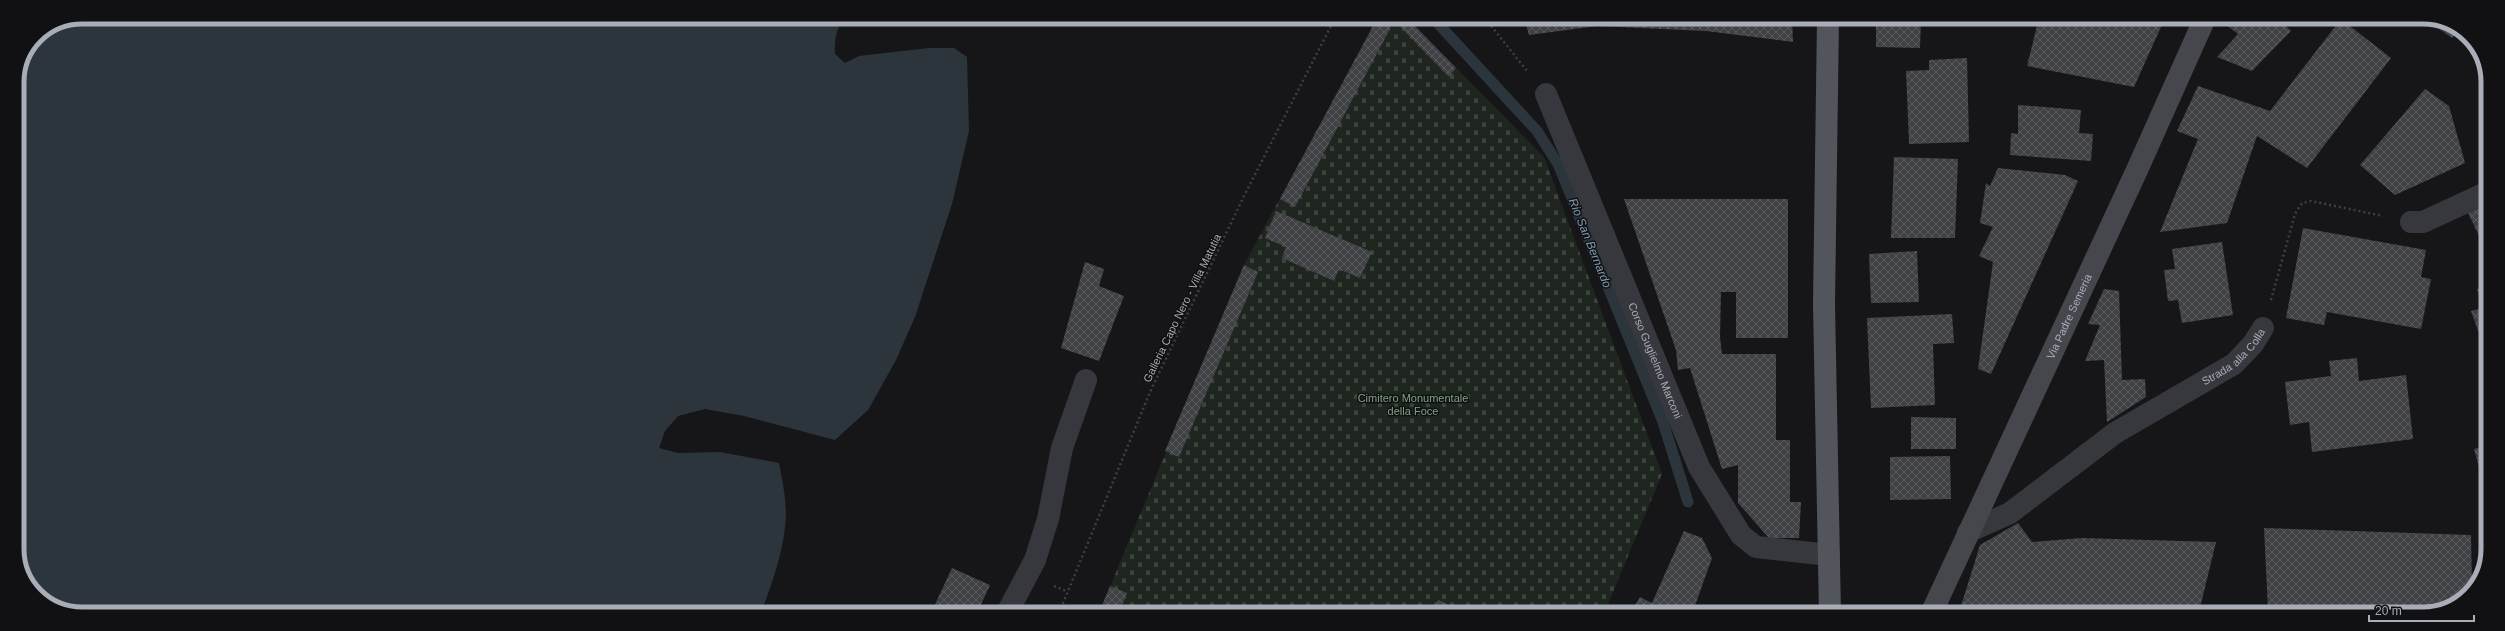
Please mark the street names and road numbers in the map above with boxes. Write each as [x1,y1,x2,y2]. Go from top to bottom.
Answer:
street label: Galleria Capo Nero - Villa Matutia [1141,231,1224,384]
street label: Via Padre Semeria [2044,271,2094,361]
street label: Corso Guglielmo Marconi [1626,301,1684,420]
street label: Strada alla Colla [2200,326,2268,387]

